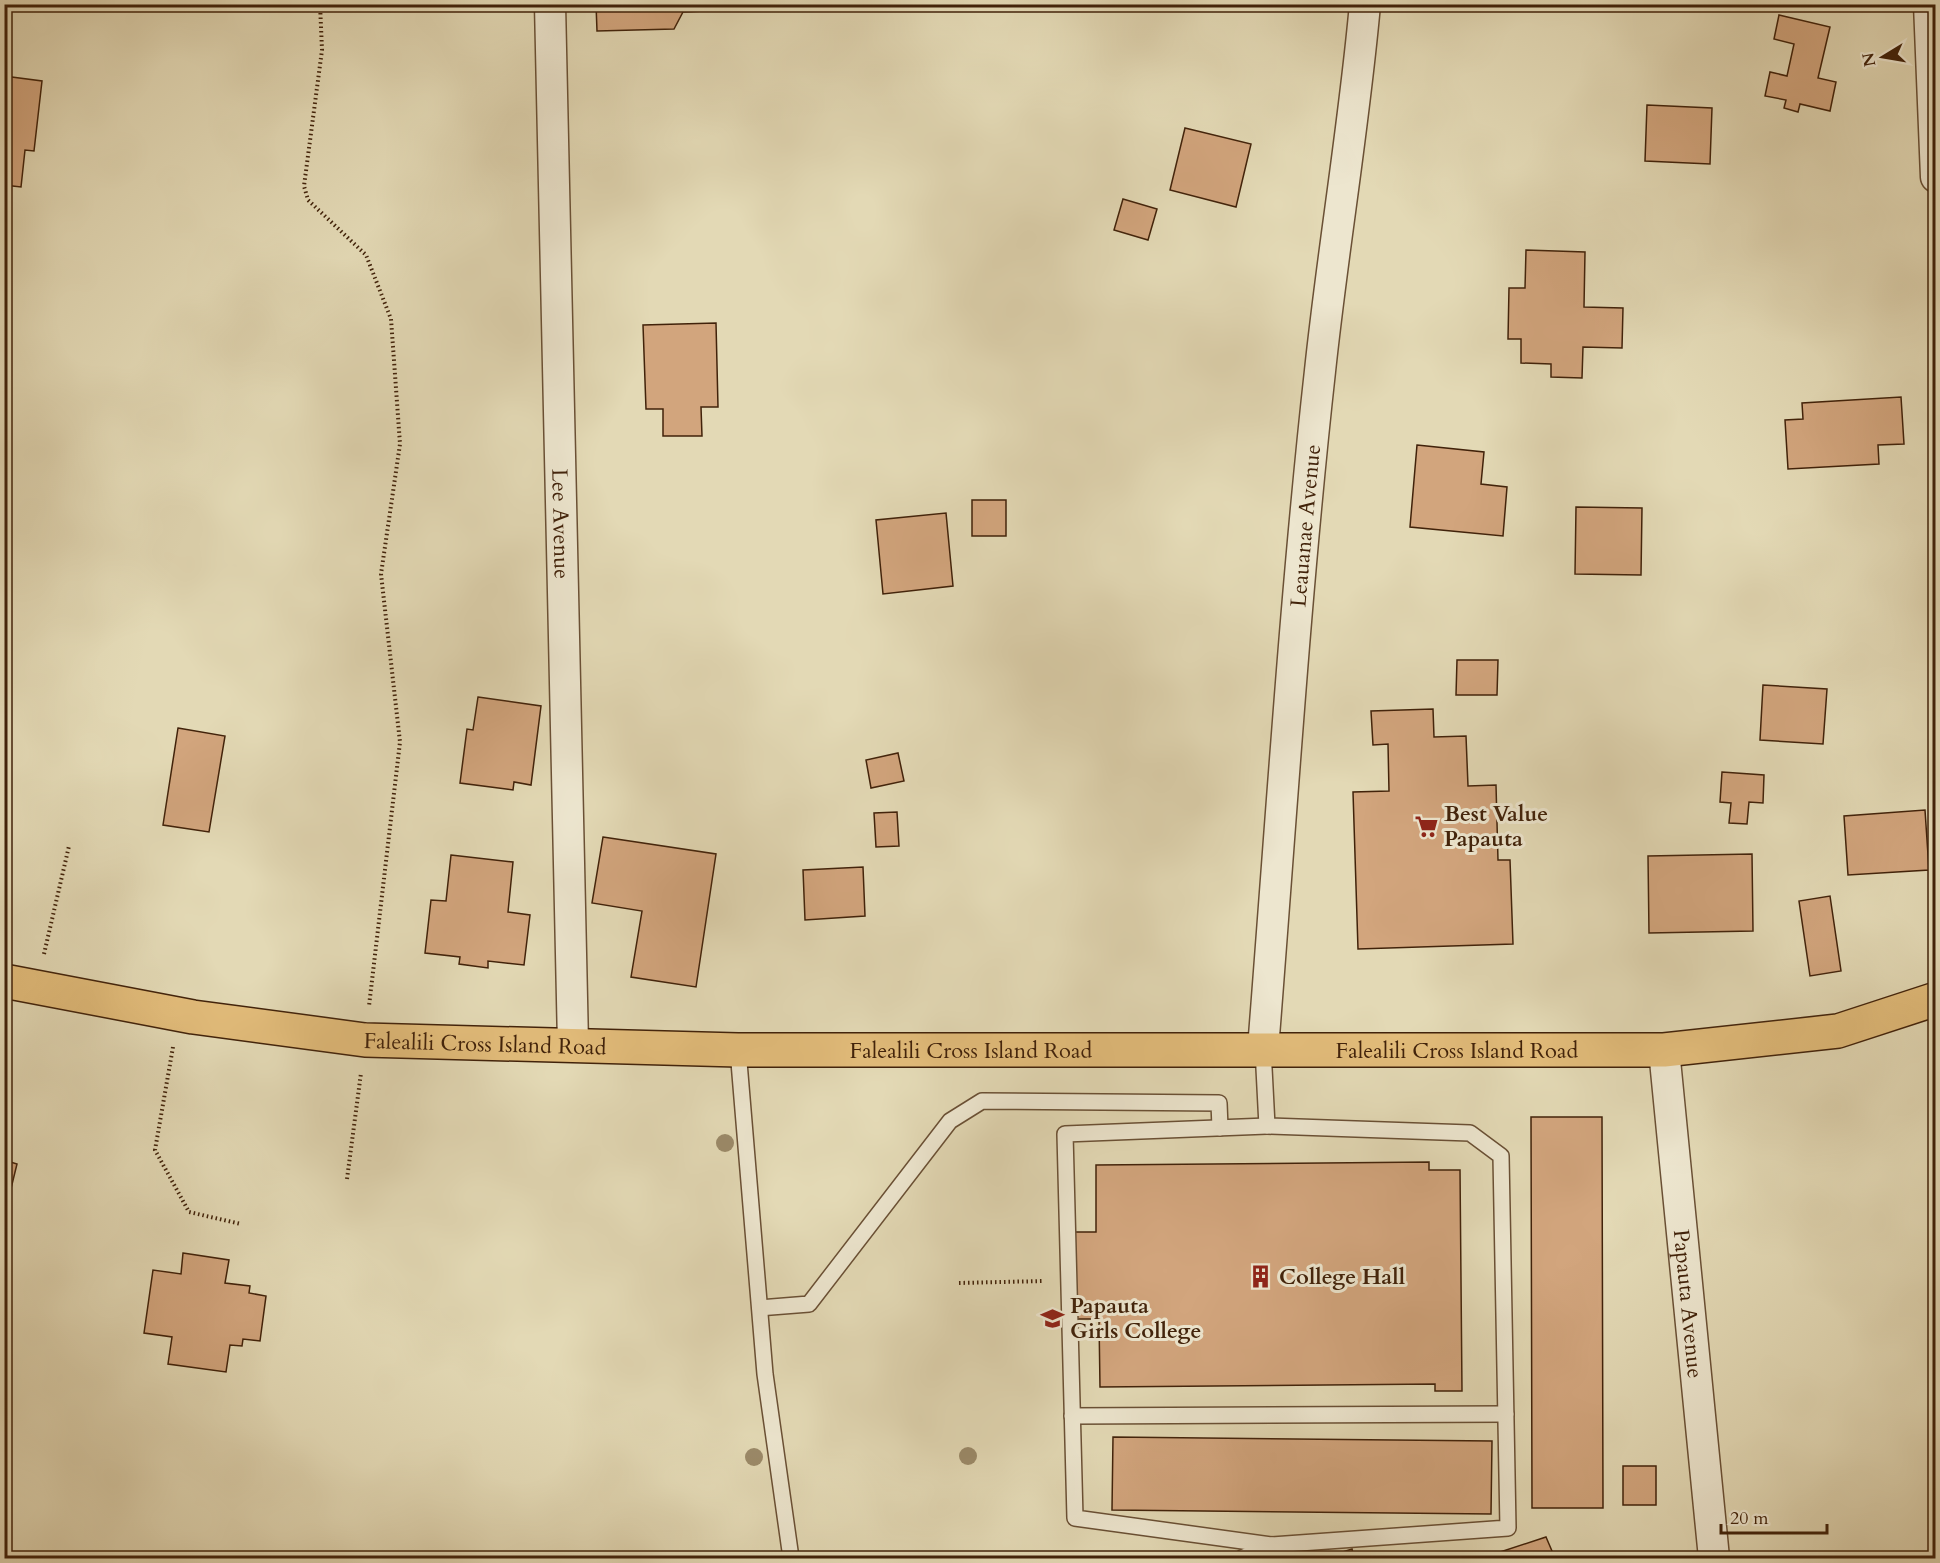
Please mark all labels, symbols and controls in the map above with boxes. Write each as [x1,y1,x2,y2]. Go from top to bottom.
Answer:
north arrow [1853,27,1913,87]
text: N [1857,51,1881,69]
street label: Leauanae Avenue [1283,443,1328,609]
street label: Lee Avenue [544,468,577,580]
place label: Best Value Papauta [1444,799,1548,854]
supermarket icon: Best Value Papauta [1413,813,1439,839]
street label: Falealili Cross Island Road [363,1026,607,1062]
street label: Falealili Cross Island Road [850,1036,1093,1066]
street label: Falealili Cross Island Road [1336,1036,1579,1066]
street label: Papauta Avenue [1666,1228,1710,1380]
place label: College Hall [1279,1262,1406,1292]
building icon: College Hall [1248,1263,1274,1289]
place label: Papauta Girls College [1070,1291,1201,1346]
school or university icon: Papauta Girls College [1039,1305,1065,1331]
scale bar [1721,1497,1828,1535]
text: 20 m [1730,1506,1769,1531]

